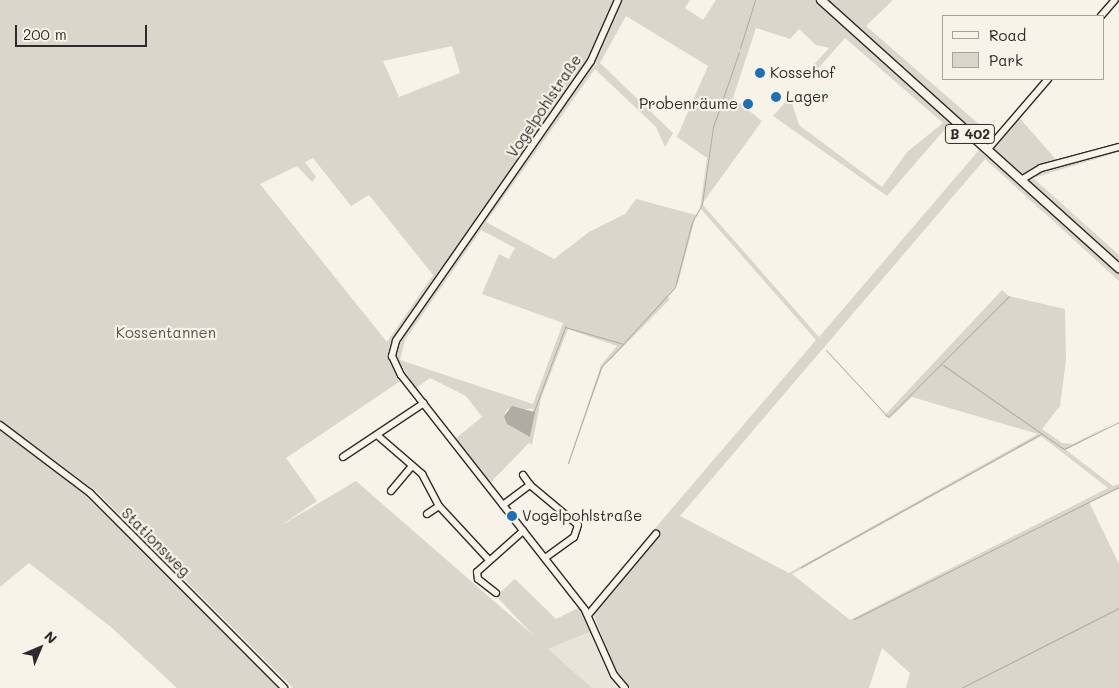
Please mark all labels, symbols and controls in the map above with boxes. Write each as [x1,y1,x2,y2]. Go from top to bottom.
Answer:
scale bar [18,15,150,47]
legend [942,15,1104,80]
text: 200 m [23,24,67,44]
text: Road [989,25,1026,45]
text: Park [989,50,1023,70]
street label: Vogelpohlstraße [503,51,585,161]
place label: Kossehof [770,64,835,82]
marker: Kossehof [754,67,766,79]
place label: Lager [786,88,829,106]
marker: Lager [770,91,782,103]
place label: Probenräume [639,95,738,113]
marker: Probenräume [742,98,754,110]
road number: B 402 [944,122,996,146]
park label: Kossentannen [116,324,216,342]
street label: Stationsweg [118,504,194,580]
place label: Vogelpohlstraße [522,507,642,525]
marker: Vogelpohlstraße [506,510,518,522]
north arrow [15,623,65,673]
text: N [40,627,61,648]

